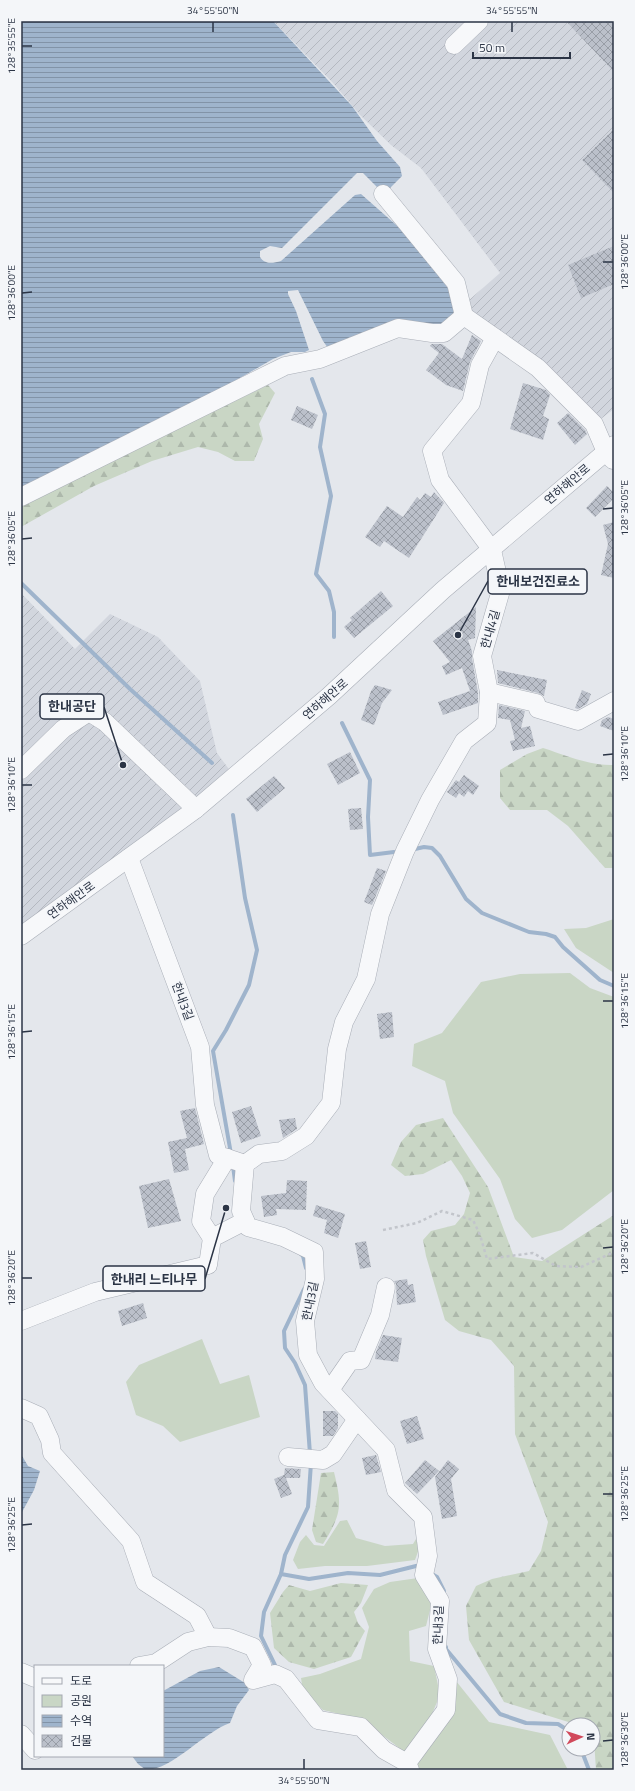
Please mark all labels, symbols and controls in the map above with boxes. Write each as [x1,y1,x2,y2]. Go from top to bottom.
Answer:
text: 34°55'50"N [187,3,239,18]
text: 34°55'55"N [486,3,538,18]
text: 128°35'55"E [4,17,19,74]
scale bar [473,34,570,60]
text: 50 m [479,38,505,57]
text: 128°36'00"E [617,233,632,290]
text: 128°36'00"E [4,264,19,321]
street label: 연하해안로 [540,459,594,509]
text: 128°36'05"E [617,479,632,536]
text: 128°36'05"E [4,510,19,567]
callout: 한내보건진료소 [488,569,587,594]
text: 한내보건진료소 [496,571,580,591]
street label: 한내4길 [475,607,505,651]
street label: 연하해안로 [298,674,352,724]
callout: 한내공단 [40,694,104,719]
text: 한내공단 [48,696,96,716]
text: 128°36'10"E [617,725,632,782]
text: 128°36'10"E [4,756,19,813]
street label: 연하해안로 [43,876,99,924]
text: 128°36'15"E [617,972,632,1029]
street label: 한내3길 [167,979,199,1023]
text: 128°36'15"E [4,1003,19,1060]
text: 128°36'20"E [617,1218,632,1275]
text: 128°36'20"E [4,1249,19,1306]
callout: 한내리 느티나무 [103,1266,205,1291]
text: 한내리 느티나무 [111,1269,197,1289]
street label: 한내3길 [297,1280,323,1322]
text: 128°36'25"E [617,1465,632,1522]
text: 128°36'25"E [4,1496,19,1553]
street label: 한내3길 [428,1605,448,1645]
legend [34,1665,164,1757]
text: 도로 [70,1671,92,1690]
text: 공원 [70,1691,92,1710]
text: 수역 [70,1711,92,1730]
text: 128°36'30"E [617,1711,632,1768]
north arrow [561,1717,601,1757]
text: 건물 [70,1731,92,1750]
text: N [583,1732,599,1741]
text: 34°55'50"N [278,1773,330,1788]

